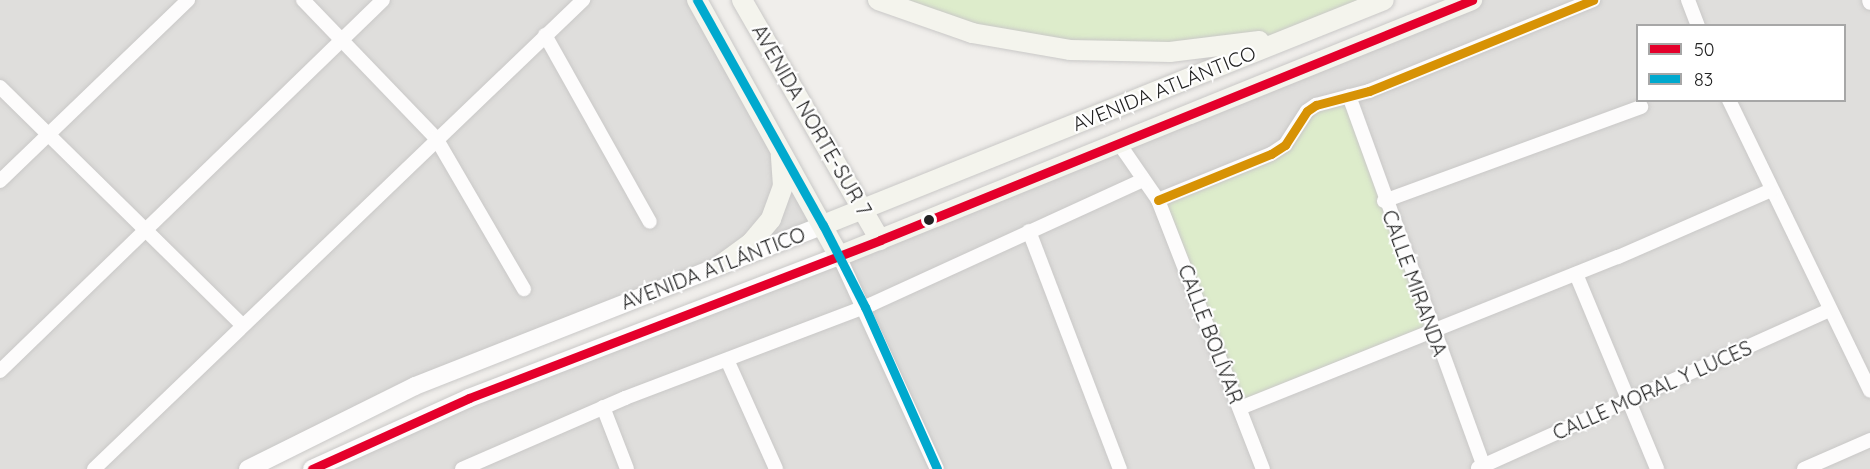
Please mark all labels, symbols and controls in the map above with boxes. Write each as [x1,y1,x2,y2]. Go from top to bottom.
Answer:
street label: AVENIDA NORTE-SUR 7 [747,20,877,220]
legend [1636,24,1846,102]
text: 50 [1694,38,1715,61]
street label: AVENIDA ATLÁNTICO [1069,40,1259,136]
text: 83 [1694,68,1713,91]
street label: CALLE MIRANDA [1377,207,1453,359]
unlabelled marker [923,214,935,226]
street label: AVENIDA ATLÁNTICO [617,222,809,314]
street label: CALLE BOLÍVAR [1173,261,1249,407]
street label: CALLE MORAL Y LUCES [1549,335,1755,445]

